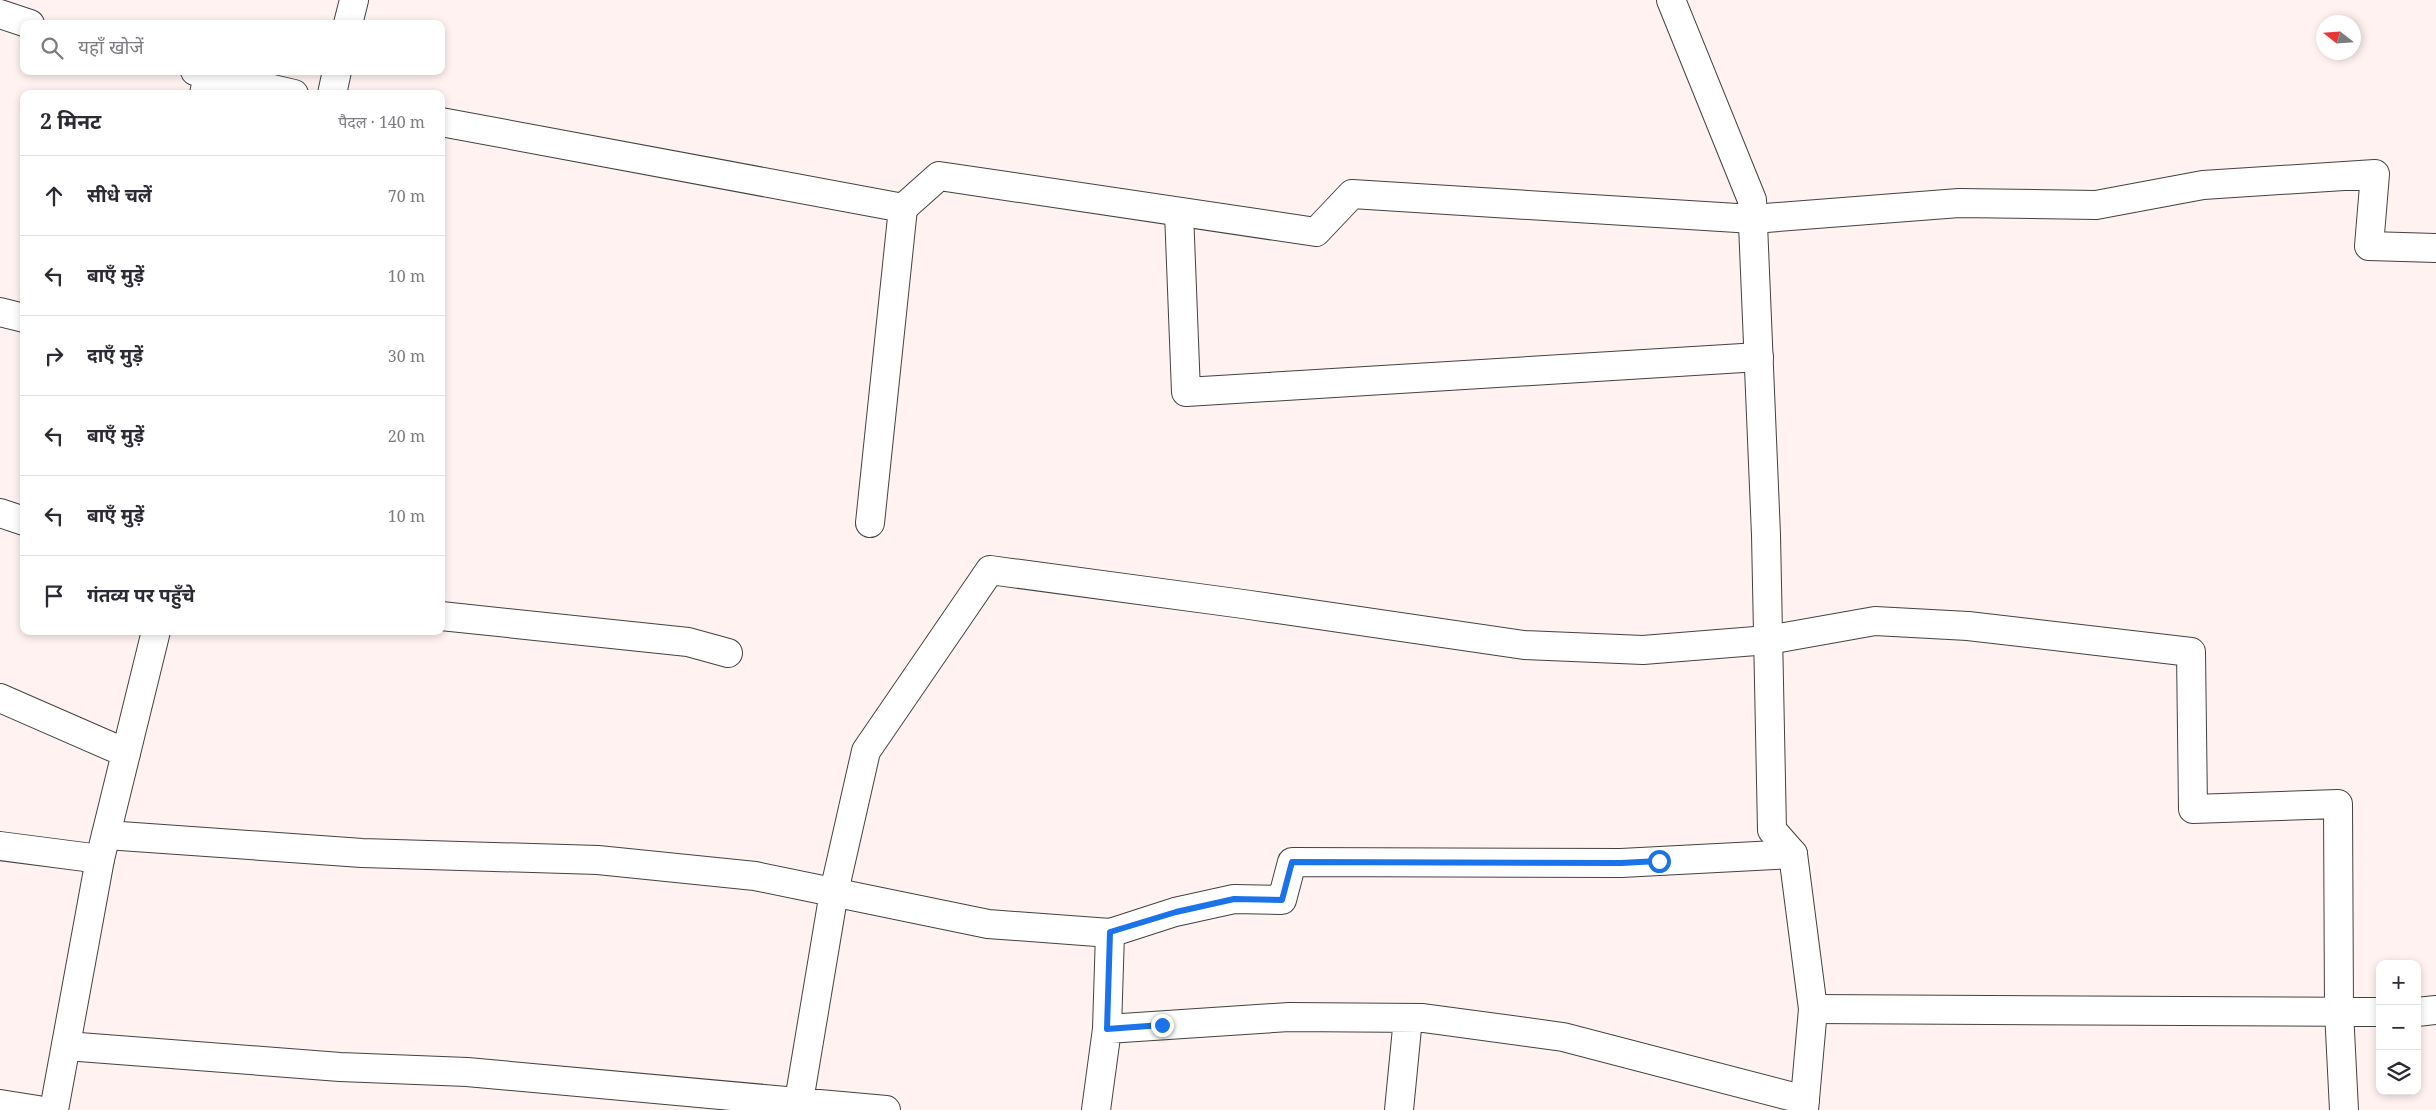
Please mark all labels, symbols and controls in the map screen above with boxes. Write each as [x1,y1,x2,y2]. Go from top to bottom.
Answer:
north arrow [2316,15,2361,60]
search box [20,20,445,75]
icon: search [38,34,66,62]
text: यहाँ खोजें [78,34,144,60]
text: 2 मिनट [40,107,101,135]
text: पैदल · 140 m [338,111,425,133]
icon: ahead [40,182,68,210]
text: सीधे चलें [87,182,152,208]
text: 70 m [388,185,425,207]
icon: left [40,262,68,290]
text: बाएँ मुड़ें [87,262,144,288]
text: 10 m [388,265,425,287]
icon: right [40,342,68,370]
text: दाएँ मुड़ें [87,342,143,368]
text: 30 m [388,345,425,367]
icon: left [40,422,68,450]
text: बाएँ मुड़ें [87,422,144,448]
text: 20 m [388,425,425,447]
icon: left [40,502,68,530]
text: बाएँ मुड़ें [87,502,144,528]
text: 10 m [388,505,425,527]
icon: arrive [40,582,68,610]
text: गंतव्य पर पहुँचे [87,582,195,608]
route start [1648,850,1671,873]
map controls [2376,960,2421,1095]
button: + [2376,960,2421,1005]
button: − [2376,1005,2421,1050]
route end [1151,1014,1174,1037]
button: layers [2376,1050,2421,1095]

